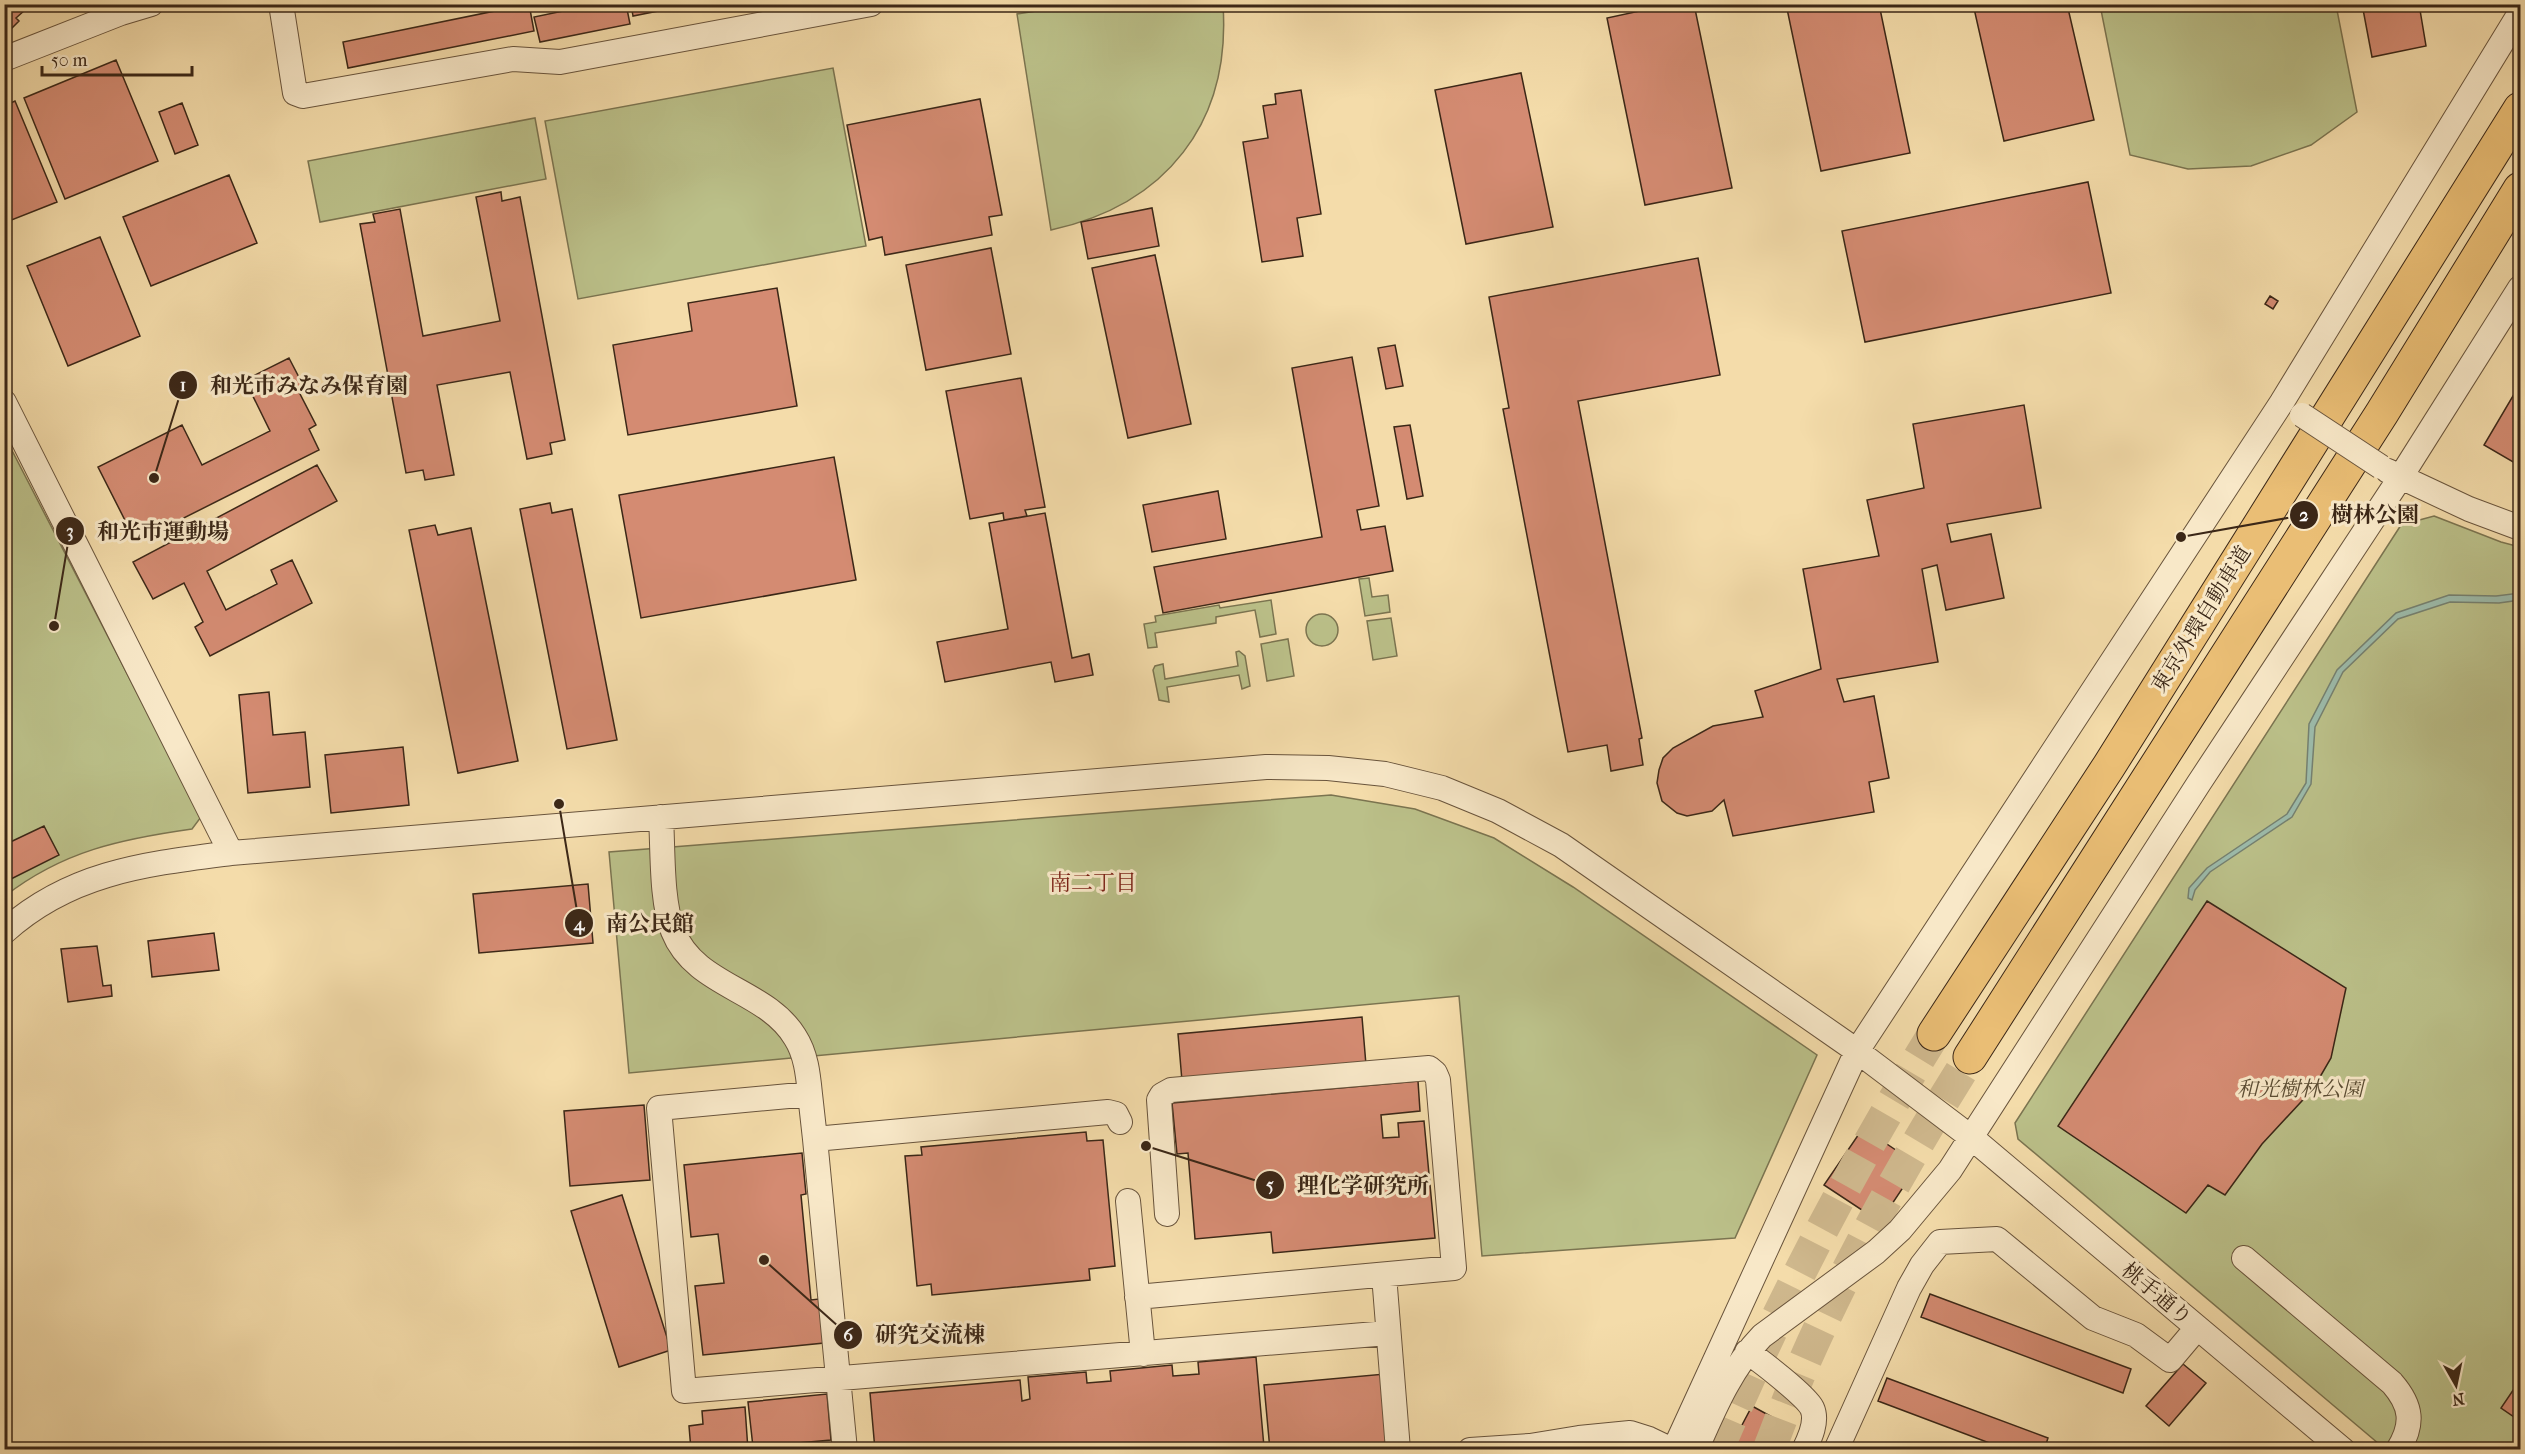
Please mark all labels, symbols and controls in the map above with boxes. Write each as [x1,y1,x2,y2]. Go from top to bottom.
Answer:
scale bar [42,39,192,77]
text: 50 m [51,50,88,71]
callout: 和光市みなみ保育園 [168,365,420,405]
text: 和光市みなみ保育園 [210,373,408,399]
text: 1 [180,375,186,396]
callout: 樹林公園 [2289,495,2431,535]
text: 樹林公園 [2331,502,2419,528]
text: 2 [2299,505,2309,526]
callout: 和光市運動場 [55,511,241,551]
text: 和光市運動場 [97,519,229,545]
text: 3 [66,521,74,542]
street label: 東京外環自動車道 [2146,541,2256,697]
district label: 南二丁目 [1049,870,1137,896]
callout: 南公民館 [564,903,706,943]
text: 南公民館 [606,911,694,937]
text: 4 [573,914,586,935]
park label: 和光樹林公園 [2237,1077,2366,1101]
callout: 理化学研究所 [1255,1165,1441,1205]
text: 理化学研究所 [1297,1173,1429,1199]
text: 5 [1266,1175,1274,1196]
street label: 桃手通り [2117,1258,2197,1330]
callout: 研究交流棟 [833,1315,997,1355]
text: 研究交流棟 [875,1322,985,1348]
text: 6 [843,1325,854,1346]
north arrow [2426,1355,2486,1415]
text: N [2450,1389,2466,1410]

